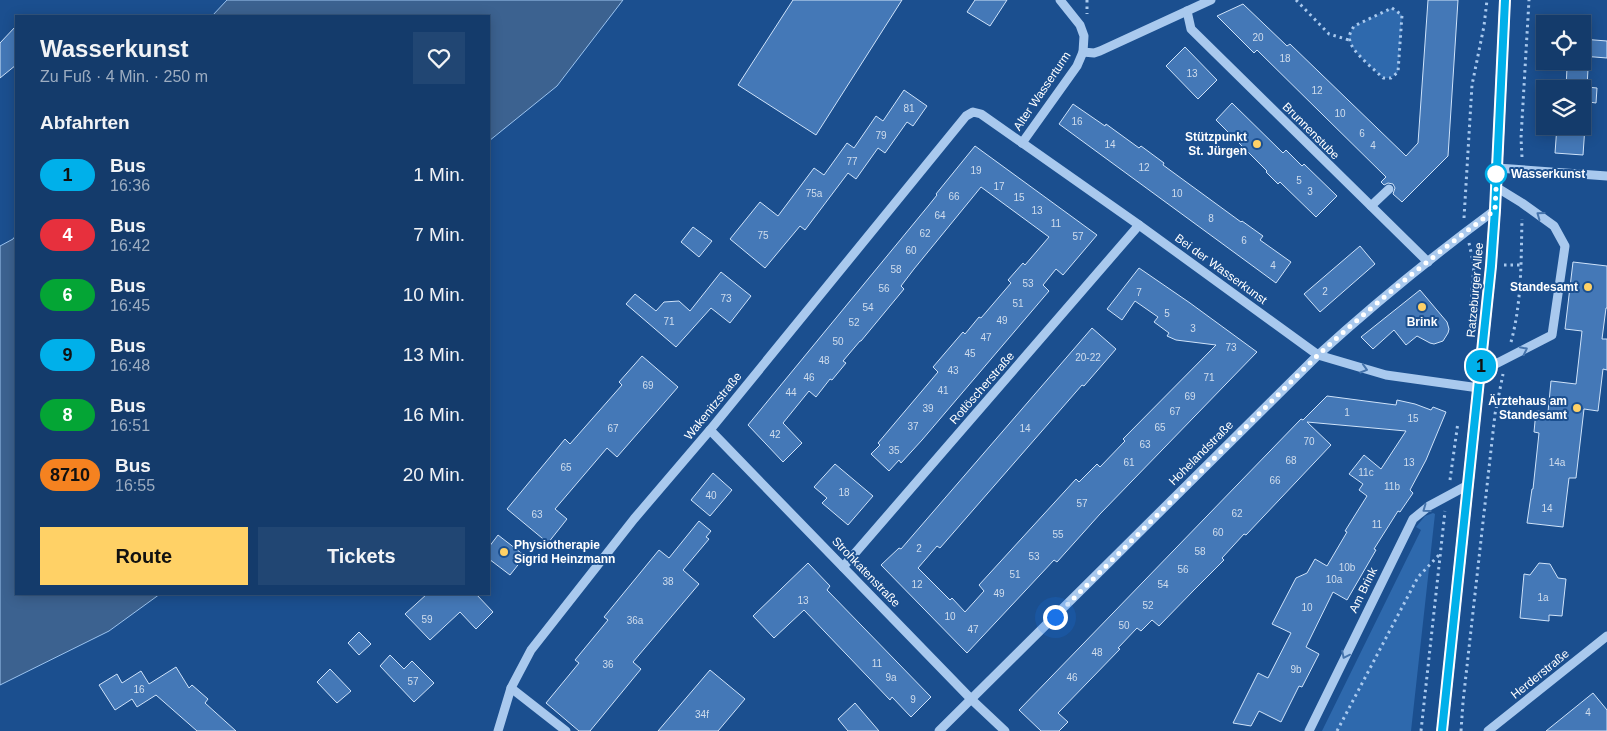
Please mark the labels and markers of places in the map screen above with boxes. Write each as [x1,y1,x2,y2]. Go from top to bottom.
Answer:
place label: Stützpunkt St. Jürgen [1185,130,1247,158]
marker: Stützpunkt St. Jürgen [1251,138,1263,150]
marker: Wasserkunst [1485,163,1507,185]
place label: Wasserkunst [1511,167,1585,181]
place label: Standesamt [1510,280,1578,294]
marker: Standesamt [1582,281,1594,293]
marker: Brink [1416,301,1428,313]
place label: Brink [1407,315,1438,329]
place label: Ärztehaus am Standesamt [1488,393,1567,422]
marker: Ärztehaus am Standesamt [1571,402,1583,414]
place label: Physiotherapie Sigrid Heinzmann [514,538,615,566]
marker: Physiotherapie Sigrid Heinzmann [498,546,510,558]

